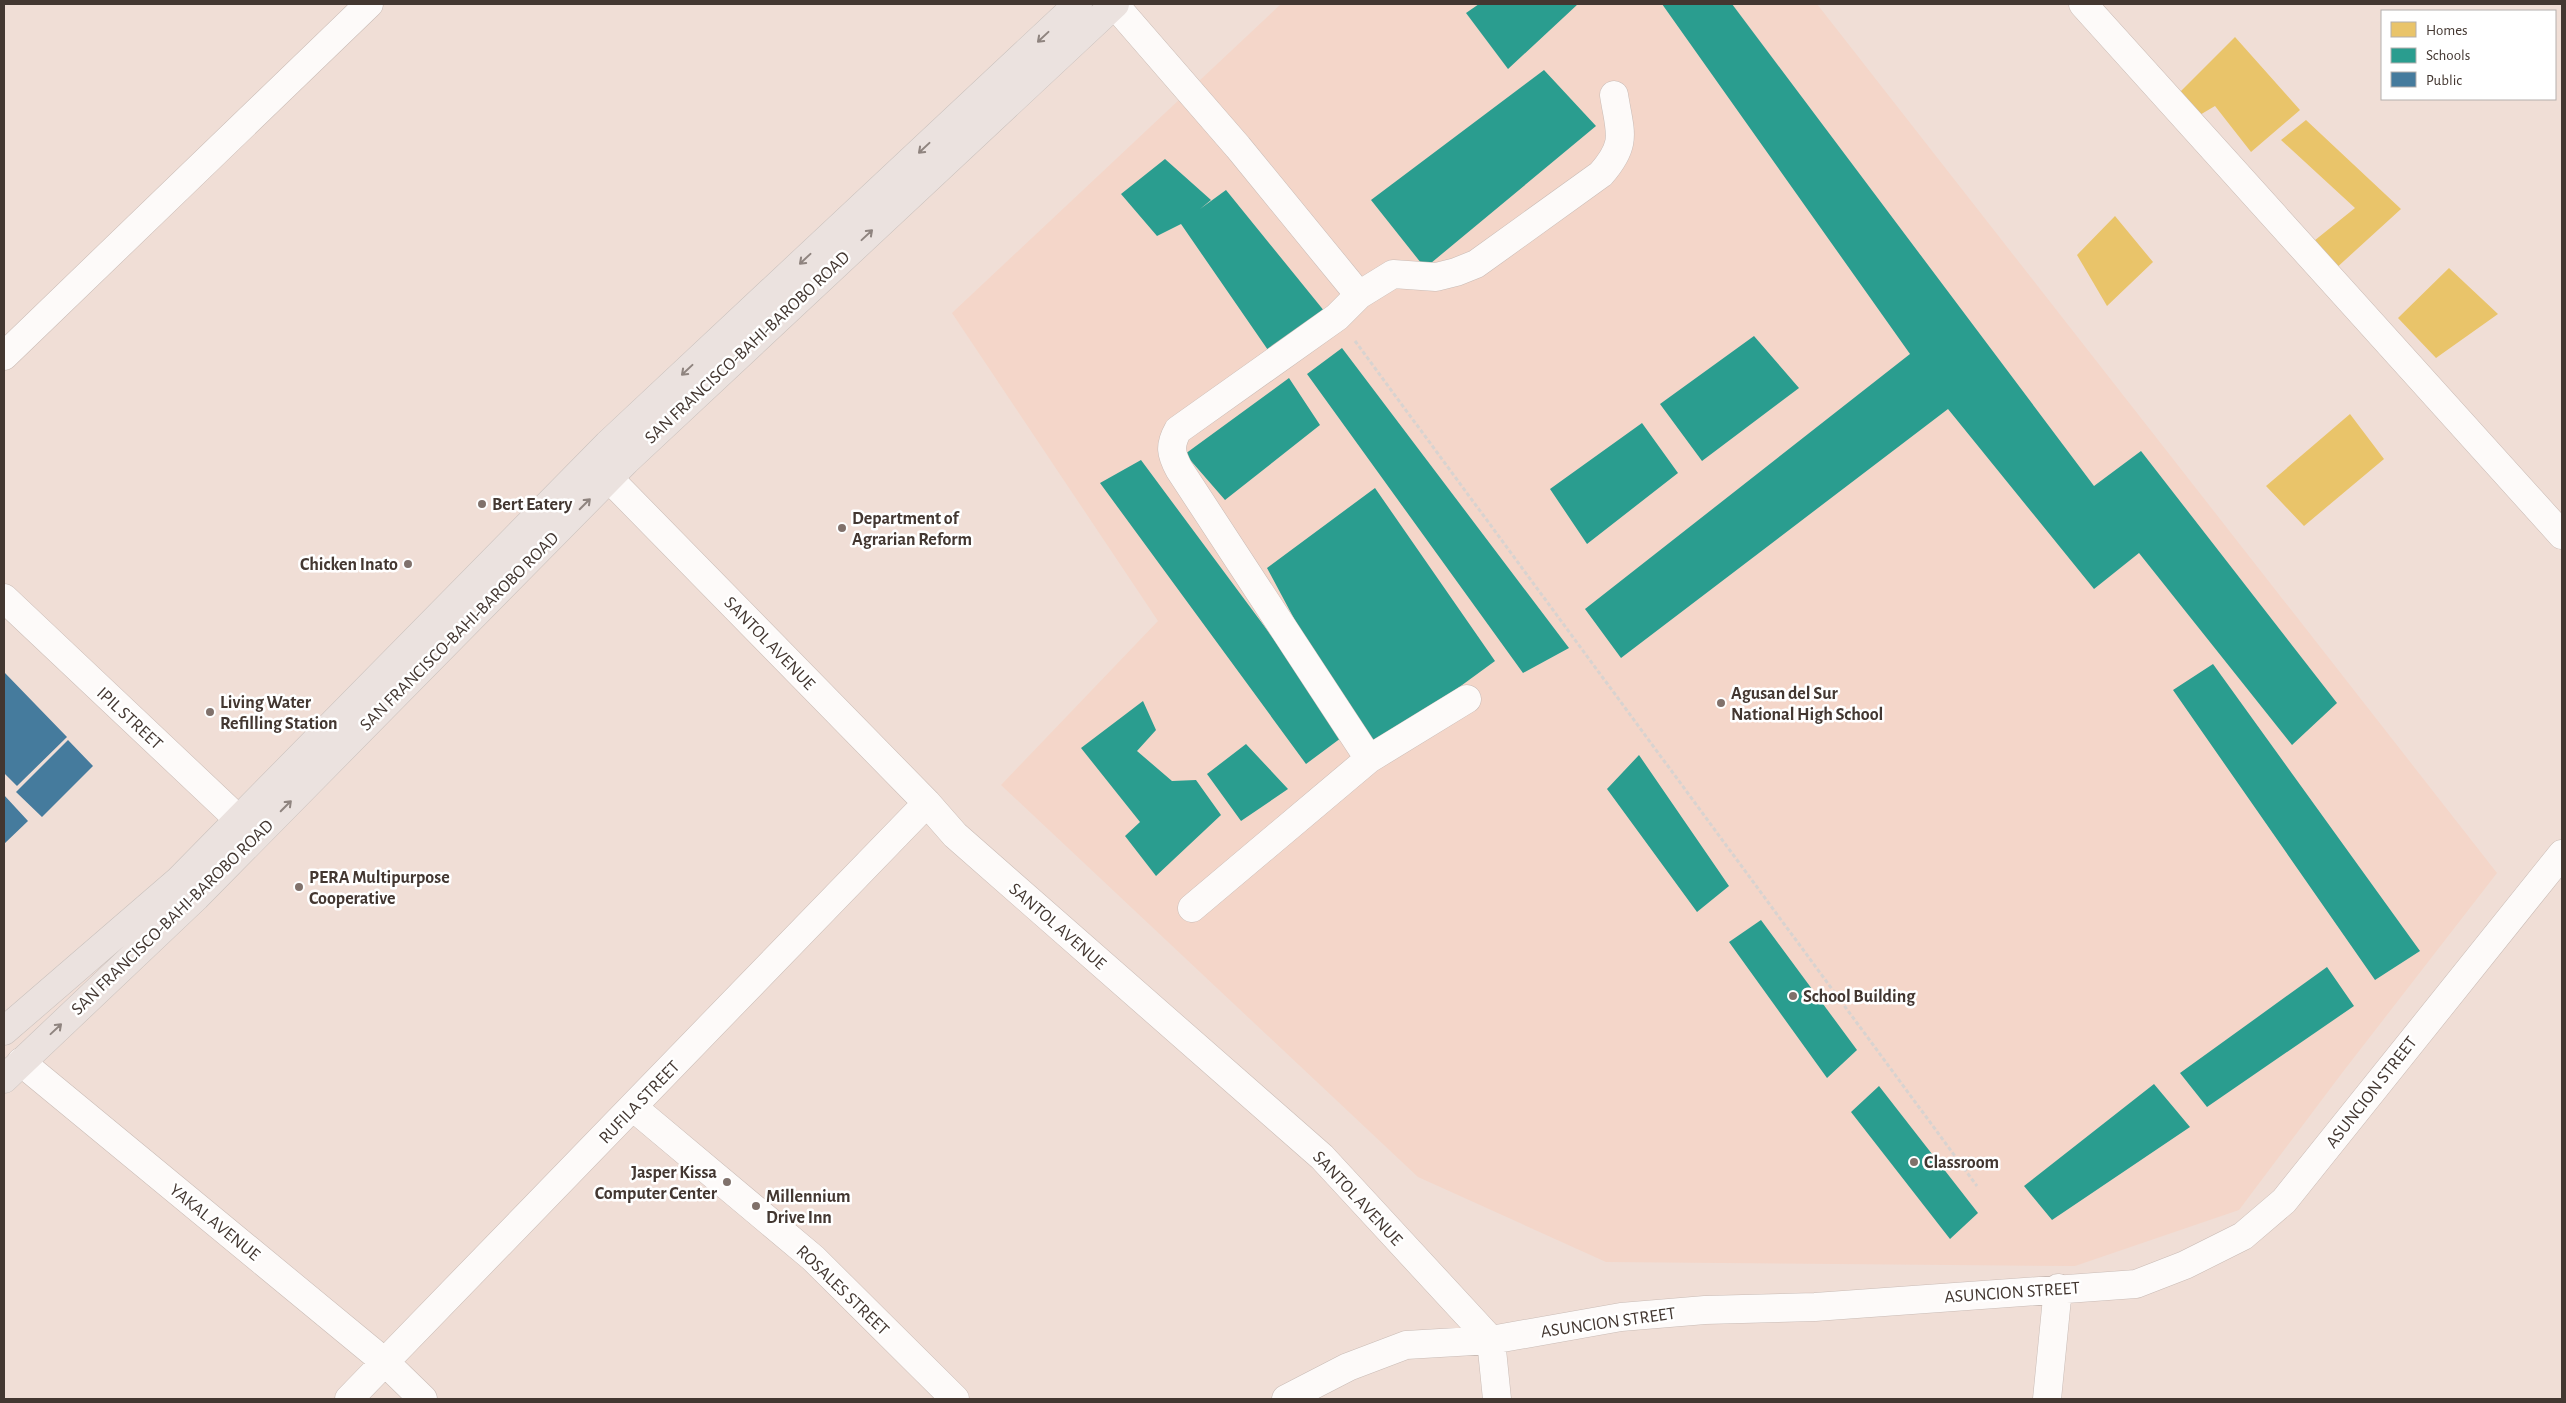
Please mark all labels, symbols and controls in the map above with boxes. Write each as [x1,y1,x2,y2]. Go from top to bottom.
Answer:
legend [2381,10,2556,100]
text: Homes [2426,23,2468,38]
one-way arrow [1036,31,1049,43]
text: Schools [2426,48,2470,63]
text: Public [2426,73,2462,88]
one-way arrow [918,142,930,154]
one-way arrow [861,229,874,241]
street label: SAN FRANCISCO-BAHI-BAROBO ROAD [642,248,854,447]
one-way arrow [799,253,812,265]
one-way arrow [680,364,693,376]
place label: Bert Eatery [492,496,573,514]
marker: Bert Eatery [476,498,488,510]
one-way arrow [578,498,591,510]
place label: Department of Agrarian Reform [852,510,972,549]
marker: Department of Agrarian Reform [836,522,848,534]
street label: SAN FRANCISCO-BAHI-BAROBO ROAD [357,529,563,735]
place label: Chicken Inato [300,556,398,574]
marker: Chicken Inato [402,558,414,570]
street label: SANTOL AVENUE [720,594,818,694]
street label: IPIL STREET [93,684,166,754]
place label: Agusan del Sur National High School [1731,685,1883,724]
place label: Living Water Refilling Station [220,694,338,733]
marker: Agusan del Sur National High School [1715,697,1727,709]
marker: Living Water Refilling Station [204,706,216,718]
one-way arrow [280,800,292,813]
street label: SAN FRANCISCO-BAHI-BAROBO ROAD [68,816,277,1019]
place label: PERA Multipurpose Cooperative [309,869,450,908]
street label: SANTOL AVENUE [1005,880,1110,974]
marker: PERA Multipurpose Cooperative [293,881,305,893]
place label: School Building [1803,988,1916,1006]
marker: School Building [1787,990,1799,1002]
one-way arrow [50,1023,63,1035]
street label: ASUNCION STREET [2323,1033,2421,1152]
street label: RUFILA STREET [596,1058,684,1148]
street label: SANTOL AVENUE [1309,1148,1406,1250]
place label: Classroom [1924,1154,1999,1172]
marker: Classroom [1908,1156,1920,1168]
place label: Jasper Kissa Computer Center [595,1164,718,1203]
marker: Jasper Kissa Computer Center [721,1176,733,1188]
street label: YAKAL AVENUE [166,1181,263,1265]
place label: Millennium Drive Inn [766,1188,850,1227]
marker: Millennium Drive Inn [750,1200,762,1212]
street label: ROSALES STREET [793,1242,892,1339]
street label: ASUNCION STREET [1944,1279,2081,1307]
street label: ASUNCION STREET [1540,1305,1677,1341]

